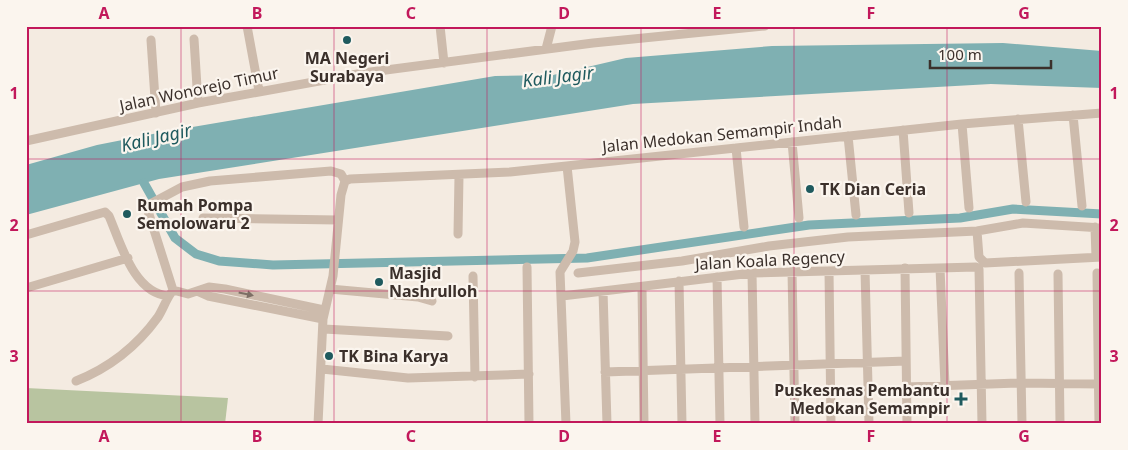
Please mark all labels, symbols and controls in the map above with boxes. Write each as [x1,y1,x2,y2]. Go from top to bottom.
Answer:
text: A [98,2,110,24]
text: B [252,2,262,24]
text: C [406,2,416,24]
text: D [558,2,570,24]
text: E [713,2,722,24]
text: F [867,2,875,24]
text: G [1018,2,1030,24]
marker: MA Negeri Surabaya [341,34,353,46]
scale bar [930,38,1052,70]
text: 100 m [938,44,982,64]
place label: MA Negeri Surabaya [305,47,389,87]
water label: Kali Jagir [521,60,596,92]
street label: Jalan Wonorejo Timur [115,61,281,117]
text: 1 [9,82,19,104]
text: 1 [1109,82,1119,104]
street label: Jalan Medokan Semampir Indah [599,110,843,158]
water label: Kali Jagir [118,117,194,157]
place label: TK Dian Ceria [820,178,926,200]
marker: TK Dian Ceria [804,183,816,195]
place label: Rumah Pompa Semolowaru 2 [137,194,253,234]
marker: Rumah Pompa Semolowaru 2 [121,208,133,220]
text: 2 [9,214,19,236]
text: 2 [1109,214,1119,236]
street label: Jalan Koala Regency [693,245,846,275]
place label: Masjid Nashrulloh [389,262,478,302]
marker: Masjid Nashrulloh [373,276,385,288]
one-way arrow [239,290,254,298]
text: 3 [9,345,19,367]
place label: TK Bina Karya [339,345,449,367]
text: 3 [1109,345,1119,367]
marker: TK Bina Karya [323,350,335,362]
place label: Puskesmas Pembantu Medokan Semampir [774,379,950,419]
marker: Puskesmas Pembantu Medokan Semampir [954,392,968,406]
text: A [98,425,110,447]
text: B [252,425,262,447]
text: C [406,425,416,447]
text: D [558,425,570,447]
text: E [713,425,722,447]
text: F [867,425,875,447]
text: G [1018,425,1030,447]

